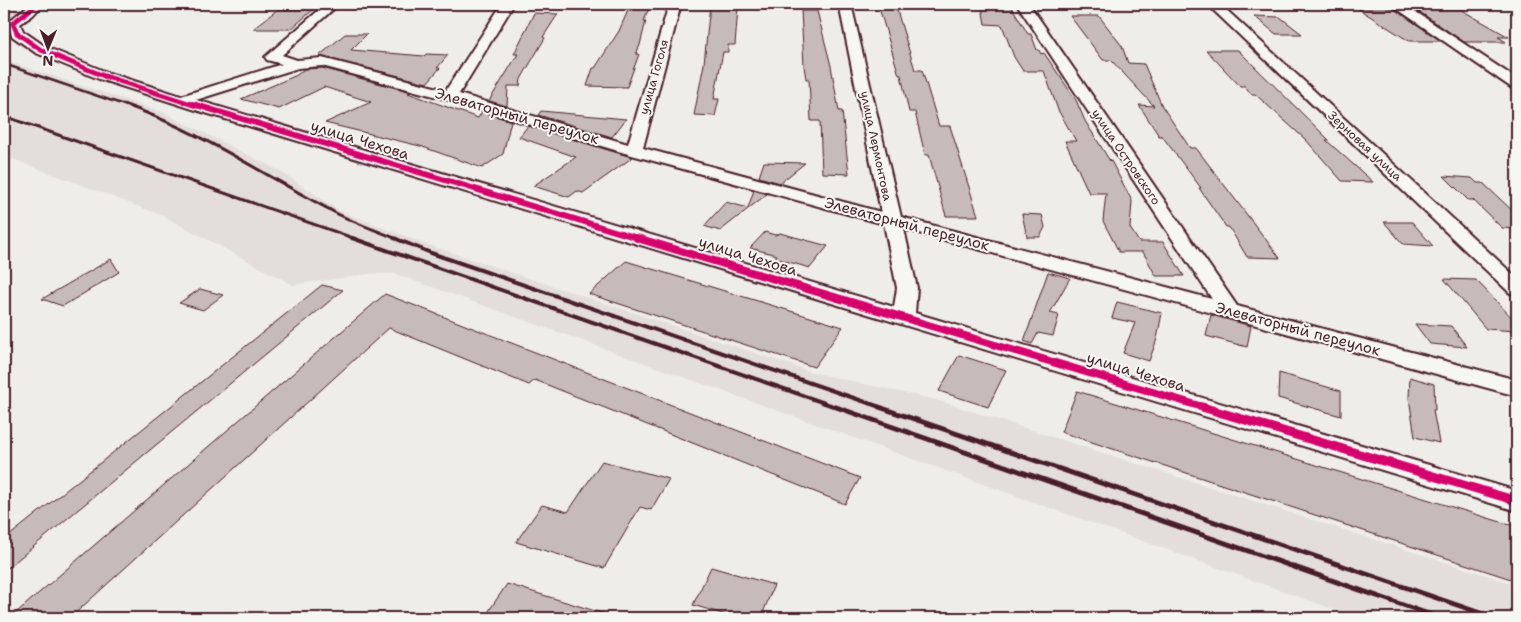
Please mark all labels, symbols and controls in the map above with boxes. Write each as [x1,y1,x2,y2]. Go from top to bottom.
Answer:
north arrow [22,22,72,72]
street label: улица Гоголя [636,38,672,116]
text: N [42,52,53,70]
street label: Элеваторный переулок [433,83,601,149]
street label: улица Лермонтова [857,90,896,203]
street label: улица Островского [1088,106,1164,208]
street label: Зерновая улица [1325,108,1406,185]
street label: улица Чехова [308,116,412,165]
street label: Элеваторный переулок [823,192,991,256]
street label: улица Чехова [696,232,800,281]
street label: Элеваторный переулок [1214,297,1382,361]
street label: улица Чехова [1084,348,1188,397]

